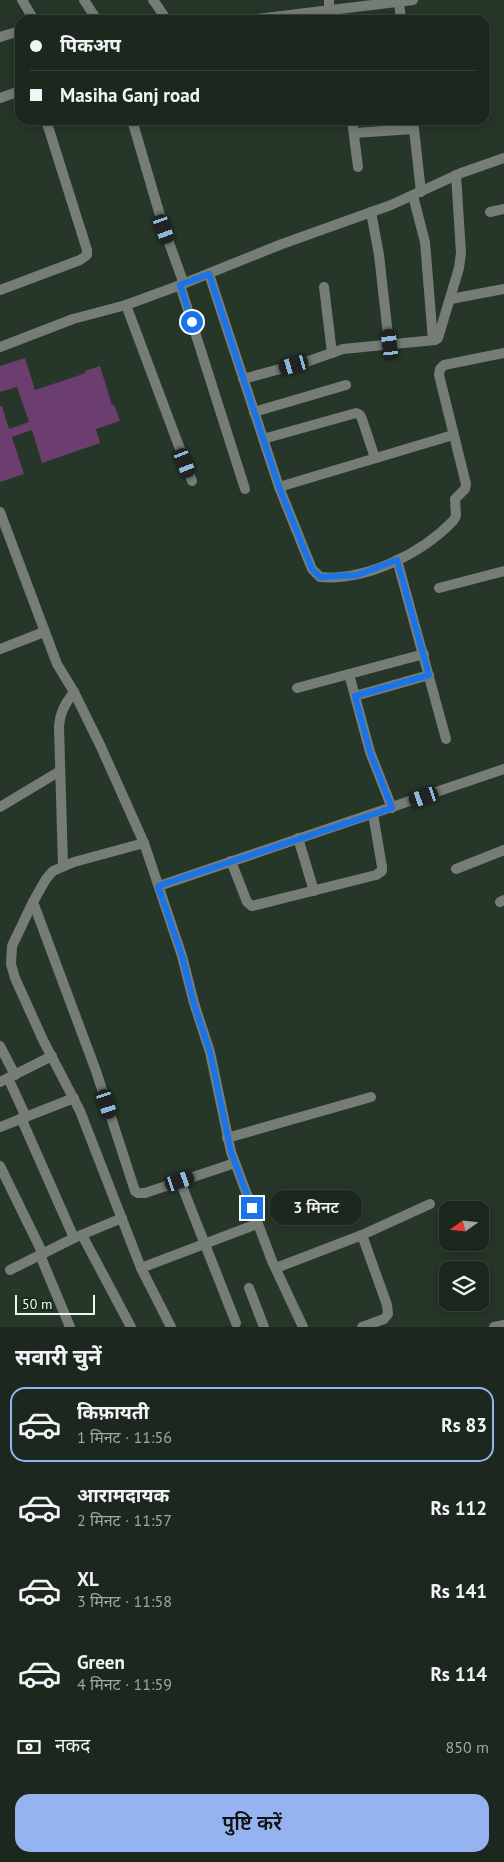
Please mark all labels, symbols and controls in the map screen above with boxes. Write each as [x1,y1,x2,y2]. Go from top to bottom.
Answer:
text: पिकअप [60,33,121,57]
text: Masiha Ganj road [60,83,200,107]
car [151,212,176,246]
route start [181,311,203,333]
car [380,328,399,360]
car [277,354,310,376]
car [172,446,197,480]
car [407,785,440,809]
car [95,1087,118,1121]
car [163,1169,196,1193]
callout: 3 मिनट [270,1190,362,1226]
route end [241,1197,263,1219]
text: 3 मिनट [293,1197,339,1217]
north arrow [439,1201,489,1251]
map controls [439,1201,489,1311]
button: layers [439,1261,489,1311]
scale bar [15,1292,95,1315]
text: 50 m [22,1295,52,1313]
text: सवारी चुनें [15,1343,102,1371]
text: किफ़ायती [77,1400,149,1424]
icon: car [17,1402,62,1447]
text: Rs 83 [441,1413,487,1437]
text: 1 मिनट · 11:56 [77,1427,172,1447]
text: आरामदायक [77,1483,169,1507]
icon: car [17,1485,62,1530]
text: Rs 112 [430,1496,487,1520]
text: 2 मिनट · 11:57 [77,1510,172,1530]
text: XL [77,1567,99,1591]
icon: car [17,1568,62,1613]
text: Rs 141 [430,1579,487,1603]
text: 3 मिनट · 11:58 [77,1591,172,1611]
text: Green [77,1650,125,1674]
icon: car [17,1651,62,1696]
text: Rs 114 [430,1662,487,1686]
text: 4 मिनट · 11:59 [77,1674,172,1694]
icon: cash [15,1733,43,1761]
text: नकद [55,1733,90,1757]
text: 850 m [446,1737,489,1757]
button: पुष्टि करें [15,1794,489,1852]

